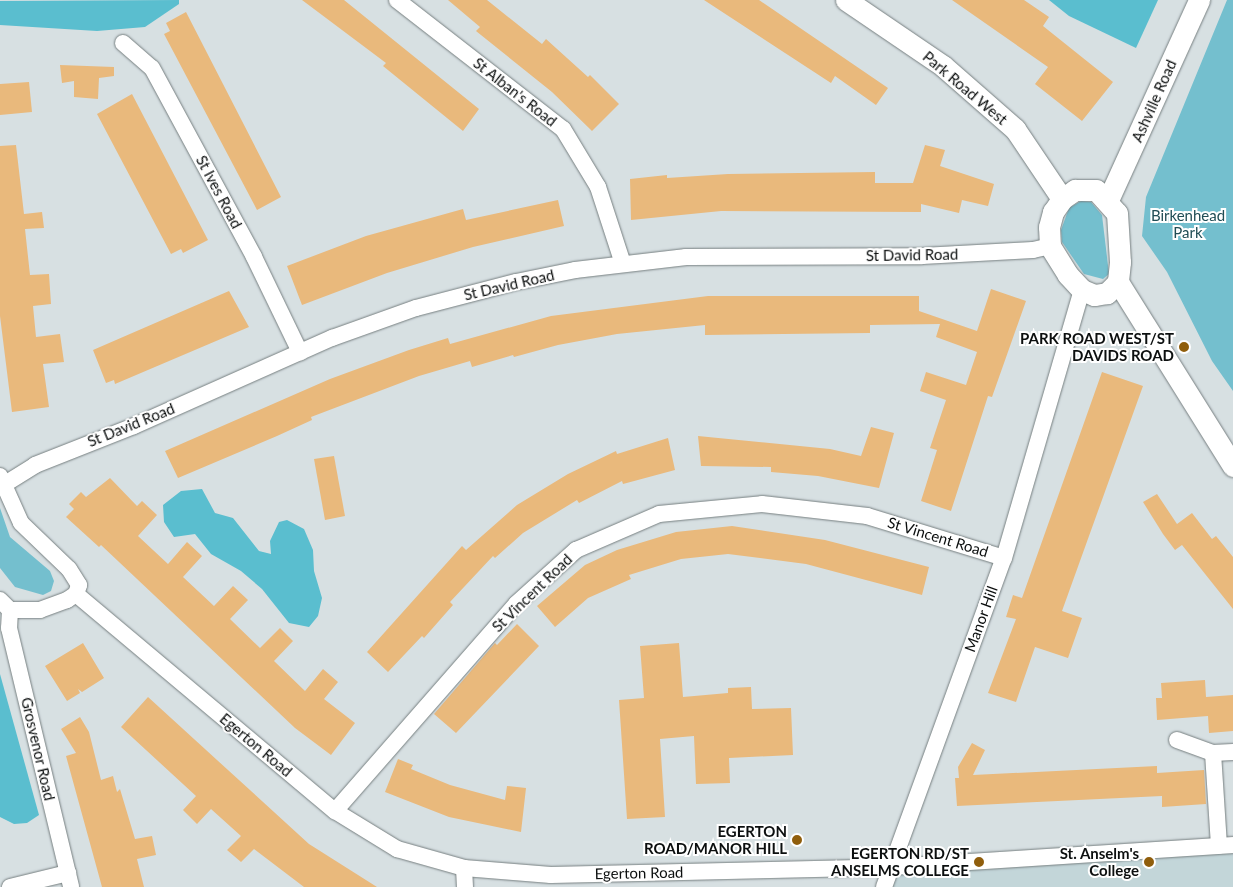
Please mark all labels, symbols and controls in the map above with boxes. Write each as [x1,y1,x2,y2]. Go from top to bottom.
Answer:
street label: Park Road West [919,47,1011,129]
street label: St Alban's Road [470,54,560,130]
street label: Ashville Road [1128,57,1180,145]
street label: St Ives Road [192,152,246,232]
park label: Birkenhead Park [1151,206,1225,241]
street label: St David Road [866,245,958,265]
street label: St David Road [462,266,556,304]
place label: PARK ROAD WEST/ST DAVIDS ROAD [1020,329,1174,364]
marker: PARK ROAD WEST/ST DAVIDS ROAD [1178,341,1190,353]
street label: St David Road [85,399,177,451]
street label: St Vincent Road [885,513,991,561]
street label: St Vincent Road [488,550,576,636]
street label: Manor Hill [961,583,1001,655]
street label: Grosvenor Road [17,695,59,803]
street label: Egerton Road [216,710,296,780]
place label: EGERTON ROAD/MANOR HILL [644,822,787,857]
marker: EGERTON ROAD/MANOR HILL [791,834,803,846]
place label: EGERTON RD/ST ANSELMS COLLEGE [831,844,969,879]
place label: St. Anselm's College [1059,844,1139,879]
marker: EGERTON RD/ST ANSELMS COLLEGE [973,856,985,868]
marker: St. Anselm's College [1143,856,1155,868]
street label: Egerton Road [594,863,684,883]

